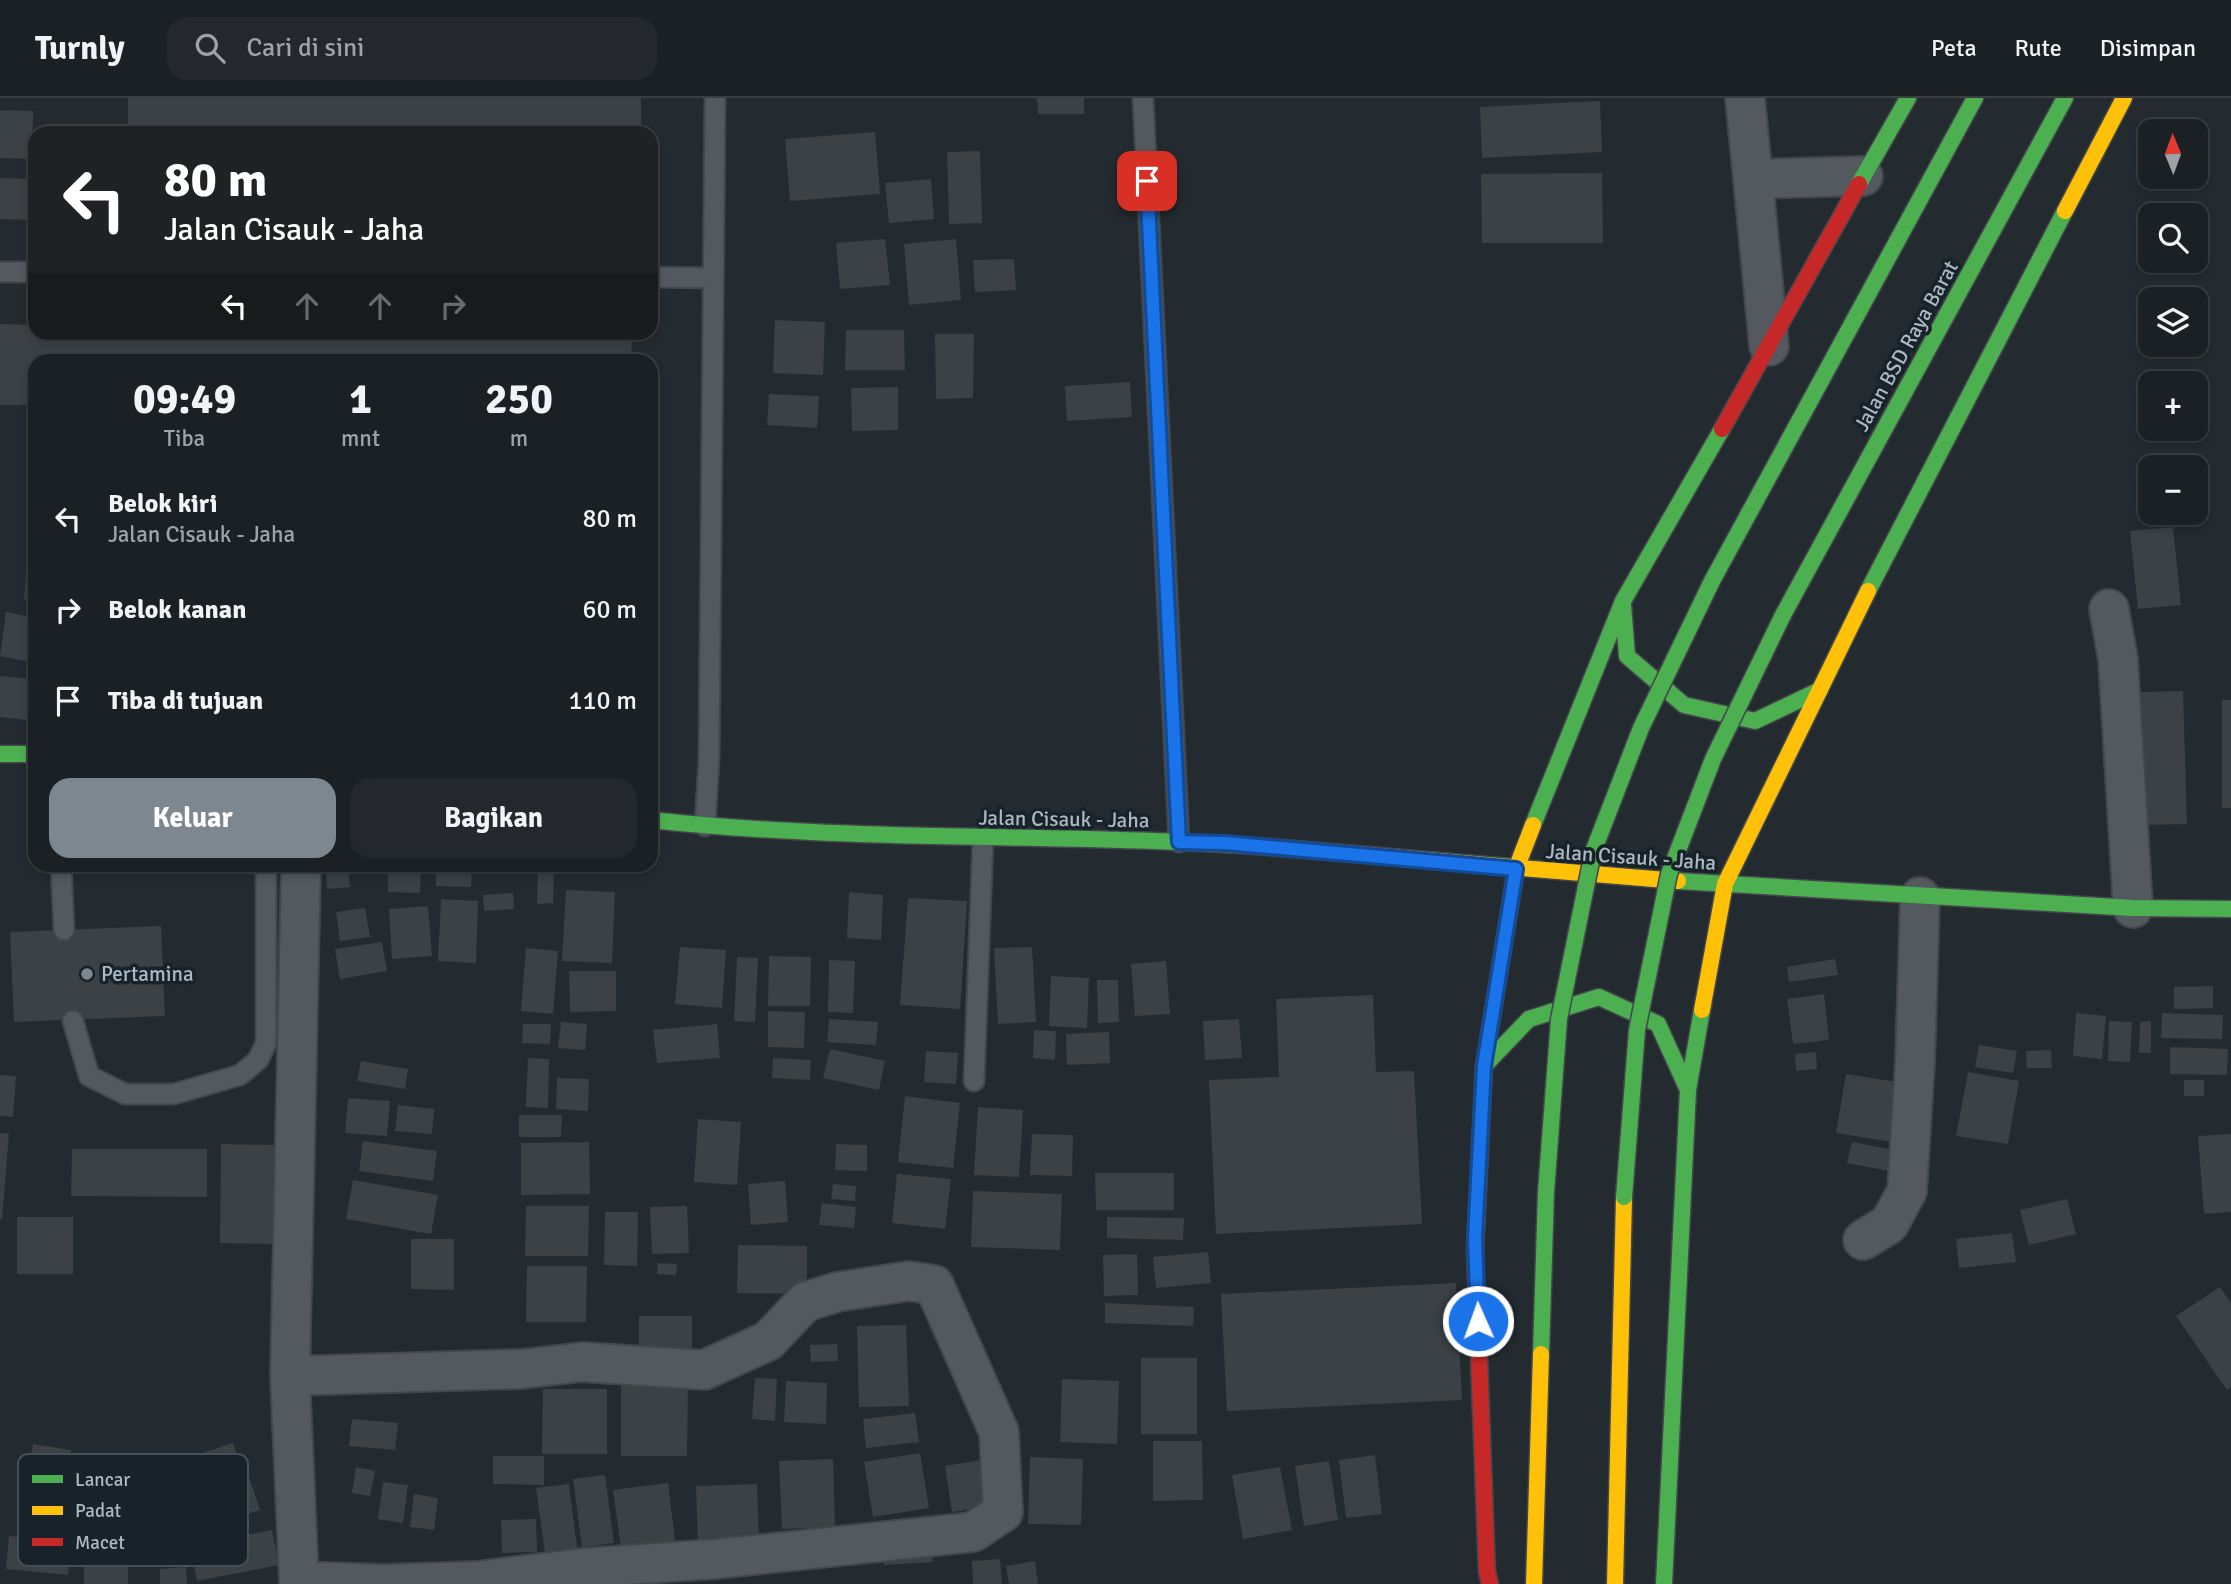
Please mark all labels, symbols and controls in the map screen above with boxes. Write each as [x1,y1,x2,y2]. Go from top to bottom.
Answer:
search box [167,17,657,80]
text: Turnly [35,28,125,69]
icon: search [191,29,229,67]
text: Cari di sini [247,32,364,64]
text: Peta [1931,33,1977,63]
text: Rute [2015,33,2062,63]
text: Disimpan [2100,33,2196,63]
north arrow [2138,119,2208,189]
map controls [2138,119,2208,525]
text: 80 m [164,150,267,210]
pin [1117,151,1177,211]
icon: left [49,154,140,245]
icon: arrive [1128,162,1166,200]
button: search [2138,203,2208,273]
text: Jalan Cisauk - Jaha [164,210,424,249]
street label: Jalan BSD Raya Barat [1848,256,1964,436]
icon: left [215,287,253,325]
icon: ahead [288,287,326,325]
icon: ahead [361,287,399,325]
icon: right [434,287,472,325]
button: layers [2138,287,2208,357]
button: + [2138,371,2208,441]
text: 09:49 [133,374,236,425]
text: 1 [349,374,372,425]
text: 250 [485,374,553,425]
text: Tiba [164,424,205,453]
text: mnt [341,424,380,453]
text: m [510,424,528,453]
button: − [2138,455,2208,525]
text: Belok kiri [108,488,217,520]
icon: left [49,500,87,538]
text: 80 m [582,503,637,535]
text: Jalan Cisauk - Jaha [108,520,295,549]
icon: right [49,591,87,629]
text: Belok kanan [108,594,246,626]
text: 60 m [582,594,637,626]
icon: arrive [49,682,87,720]
text: Tiba di tujuan [108,685,263,717]
text: 110 m [568,685,637,717]
button: Keluar [49,778,336,858]
button: Bagikan [350,778,637,858]
street label: Jalan Cisauk - Jaha [978,805,1150,833]
street label: Jalan Cisauk - Jaha [1545,838,1717,876]
place label: Pertamina [101,961,194,987]
marker: Pertamina [79,966,95,982]
position arrow [1441,1284,1515,1358]
legend [18,1454,248,1566]
text: Lancar [75,1468,130,1492]
text: Padat [75,1499,121,1523]
text: Macet [75,1531,125,1555]

